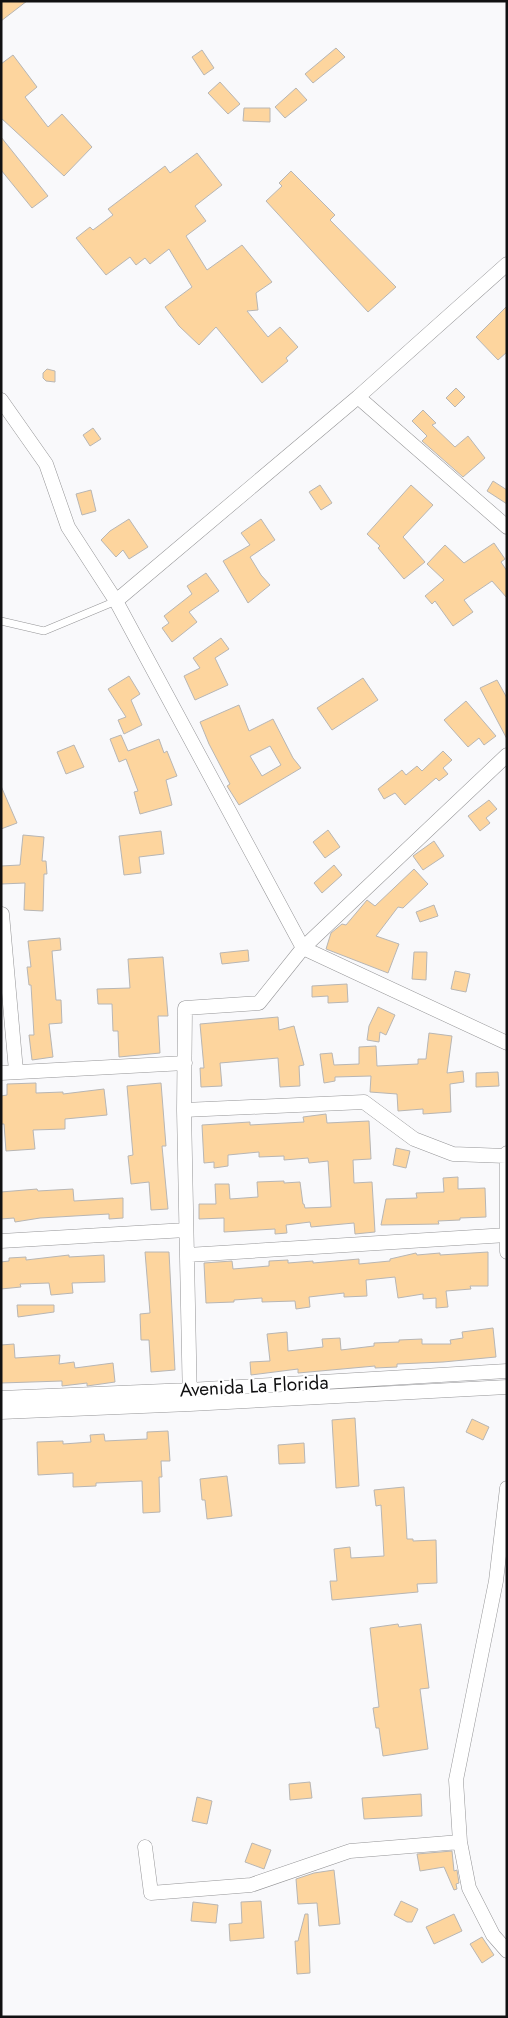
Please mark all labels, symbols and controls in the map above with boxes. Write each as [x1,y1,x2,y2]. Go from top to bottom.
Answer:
street label: Avenida La Florida [179,1369,329,1403]

